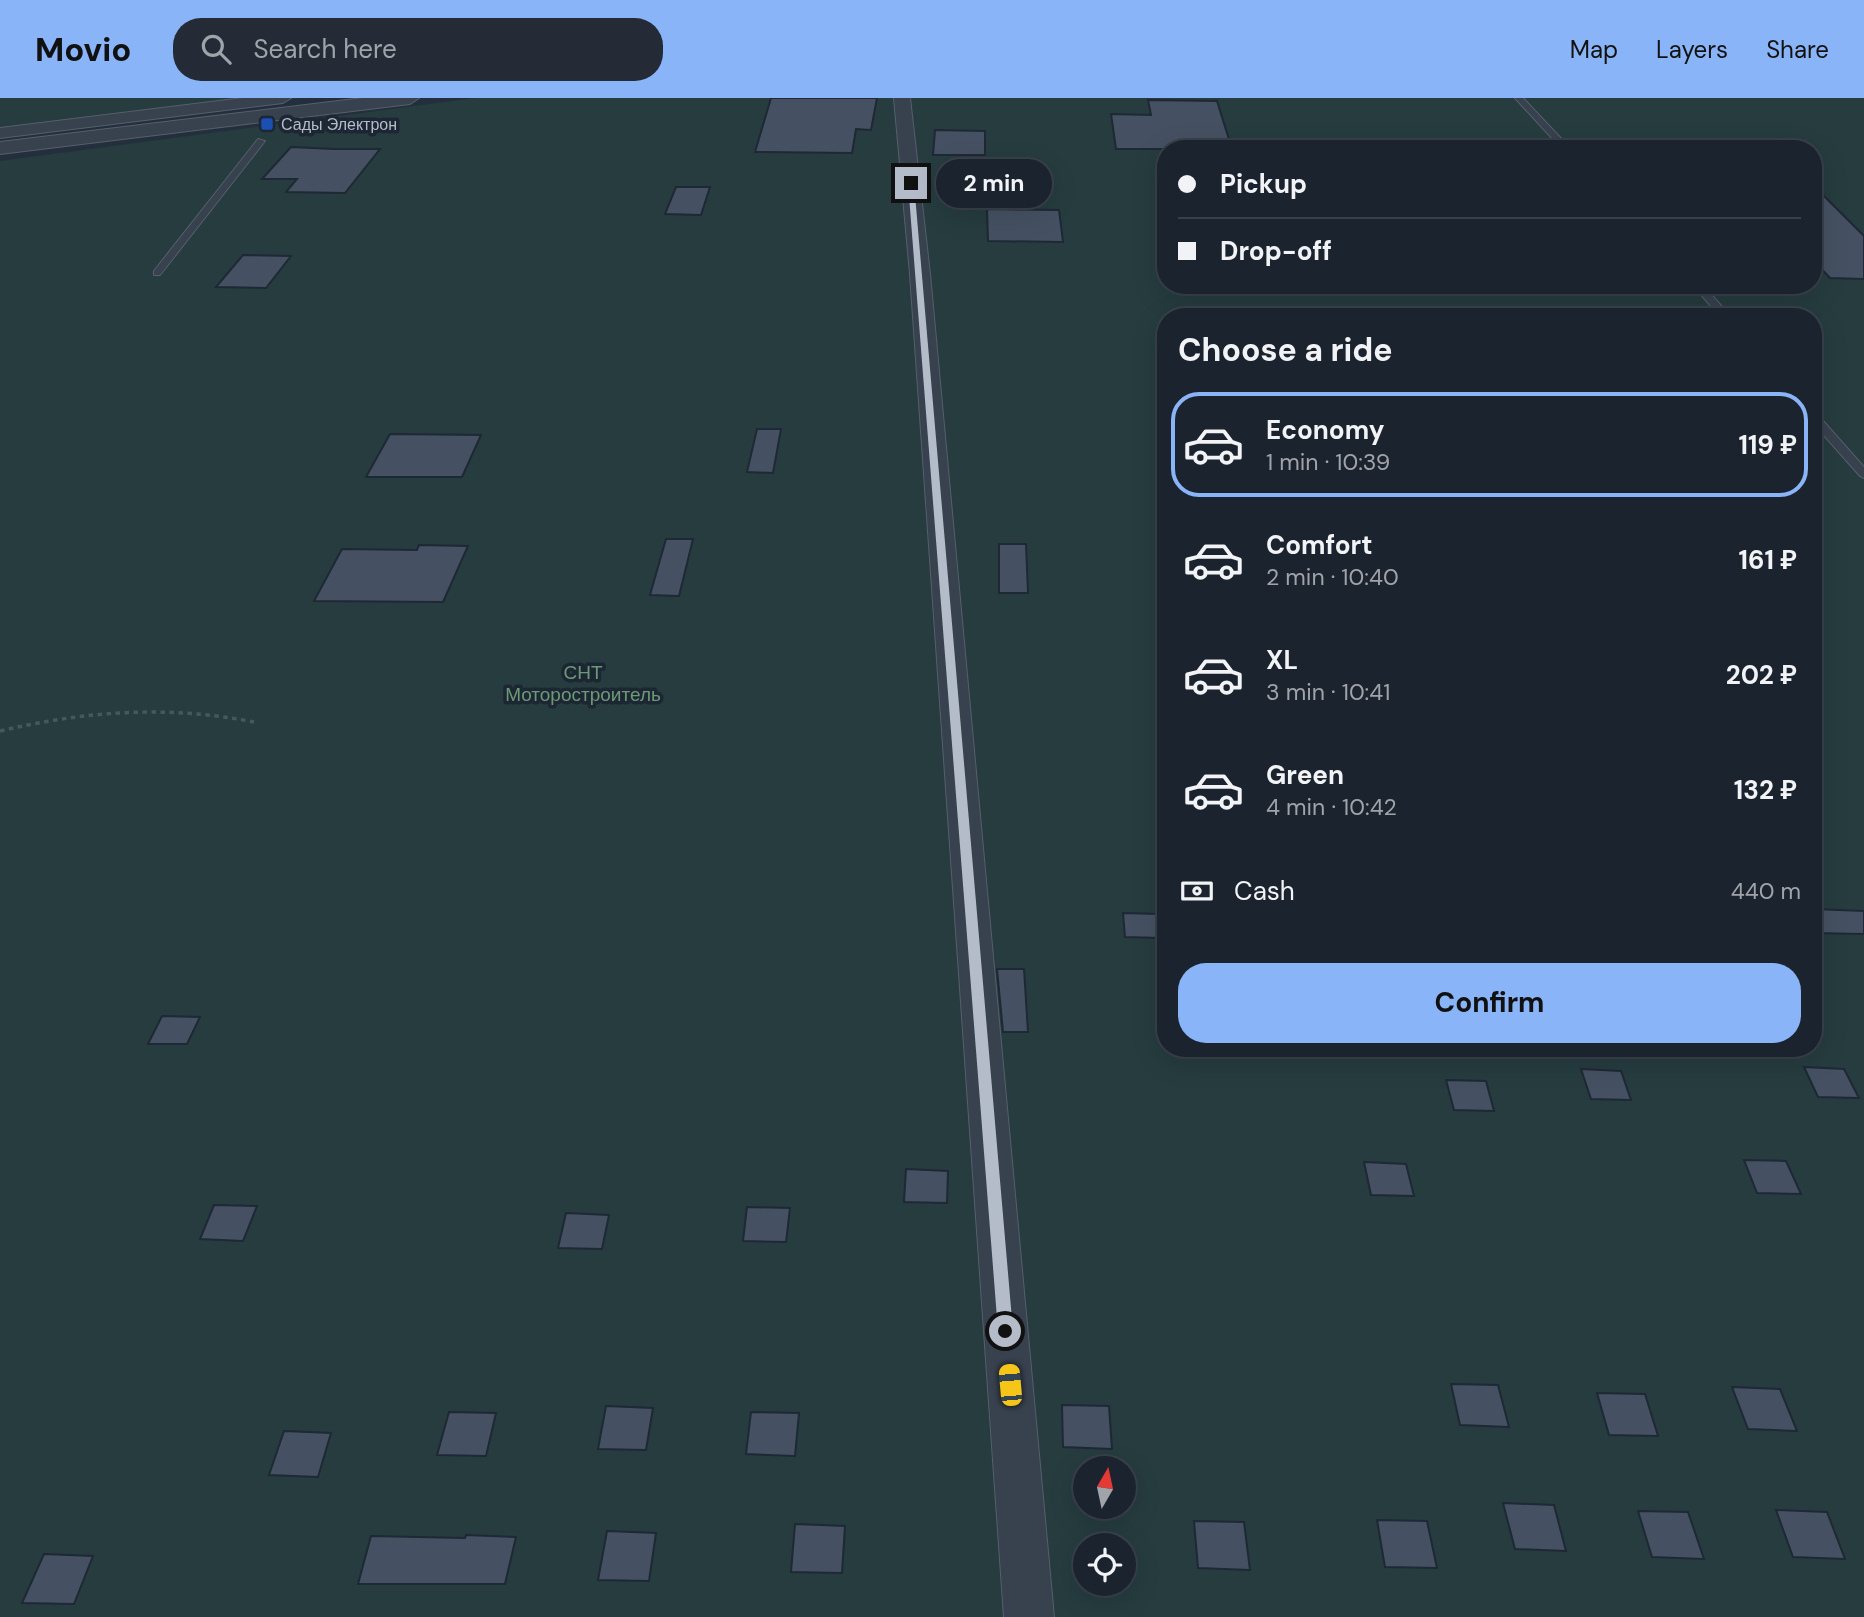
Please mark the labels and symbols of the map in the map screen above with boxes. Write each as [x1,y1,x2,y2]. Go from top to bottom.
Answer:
place label: Сады Электрон [281,114,397,135]
marker: Сады Электрон [259,116,275,132]
callout: 2 min [936,158,1051,208]
route end [895,167,927,199]
park label: СНТ Моторостроитель [505,660,661,707]
route start [989,1315,1021,1347]
car [998,1363,1023,1407]
north arrow [1073,1456,1136,1519]

